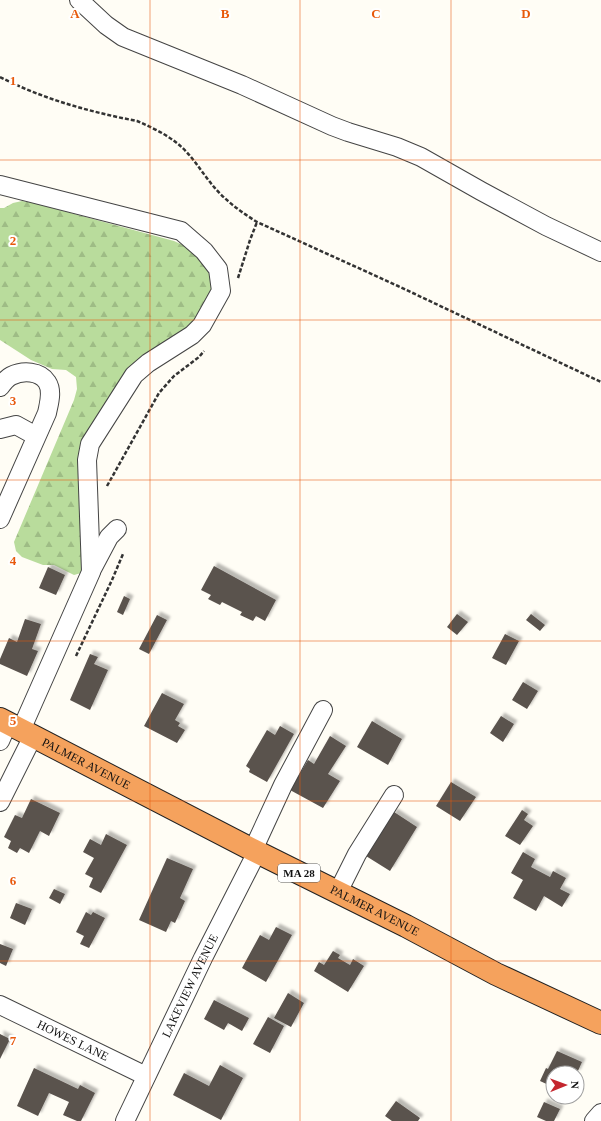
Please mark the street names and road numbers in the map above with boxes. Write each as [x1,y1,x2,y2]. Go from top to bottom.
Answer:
street label: PALMER AVENUE [39,735,133,792]
road number: MA 28 [278,864,320,882]
street label: PALMER AVENUE [328,883,422,939]
street label: LAKEVIEW AVENUE [159,932,221,1040]
street label: HOWES LANE [35,1017,111,1064]

